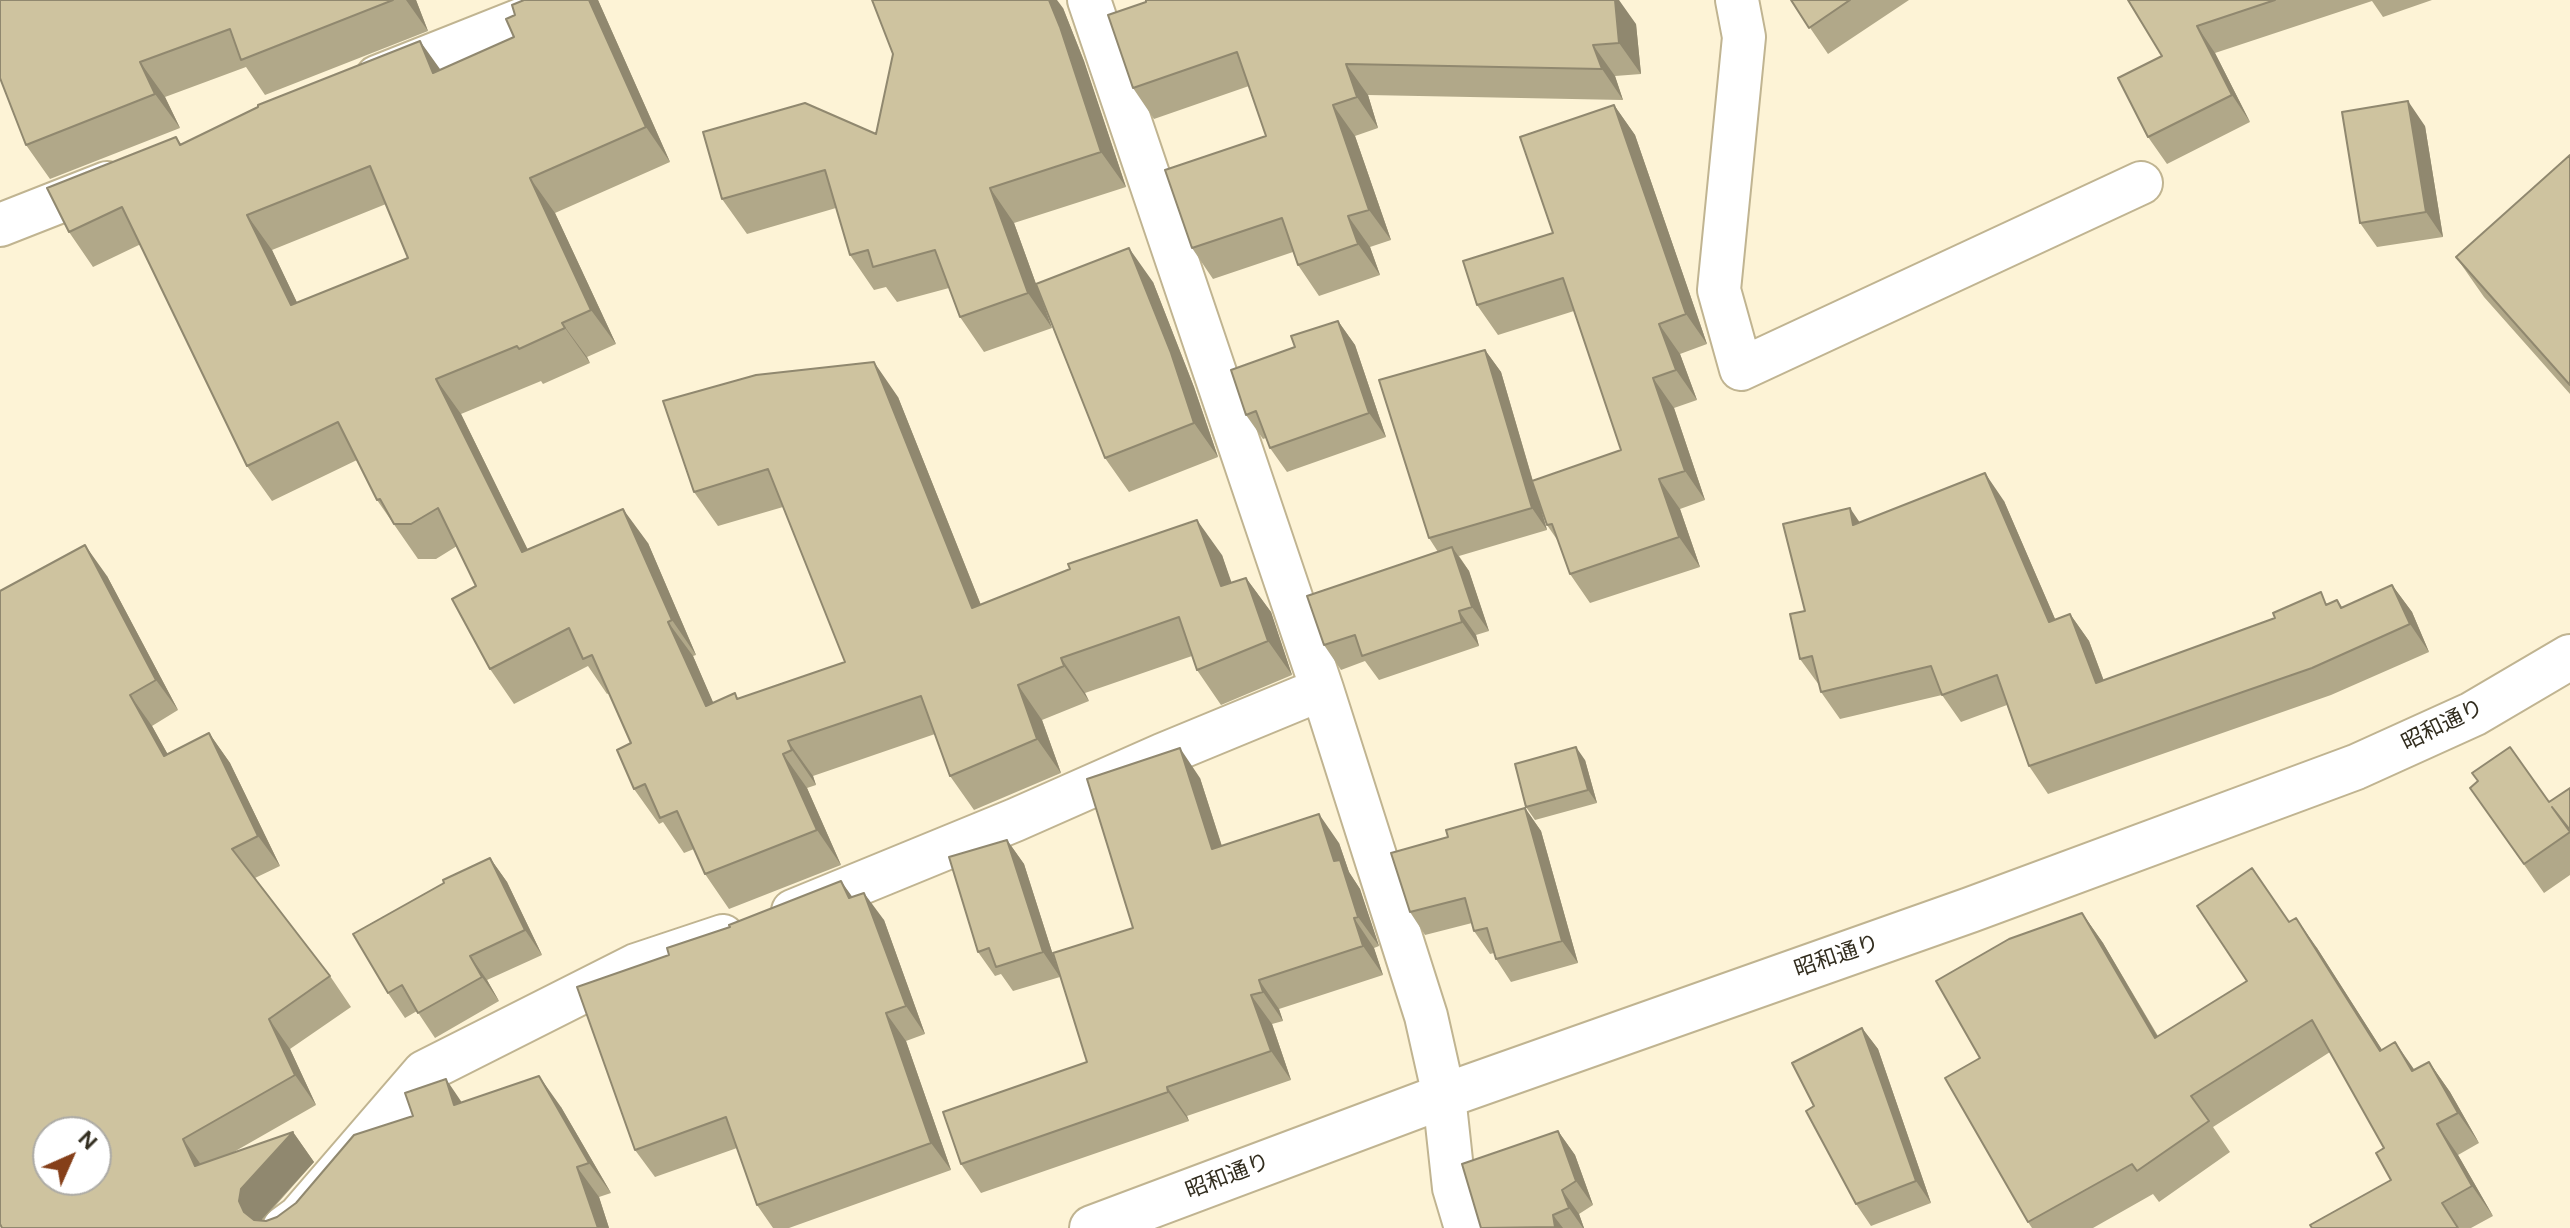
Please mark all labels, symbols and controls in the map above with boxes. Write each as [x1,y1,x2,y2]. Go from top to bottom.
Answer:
street label: 昭和通り [2398,695,2488,757]
street label: 昭和通り [1791,930,1883,984]
north arrow [32,1116,112,1196]
text: N [72,1124,104,1156]
street label: 昭和通り [1182,1149,1274,1205]

